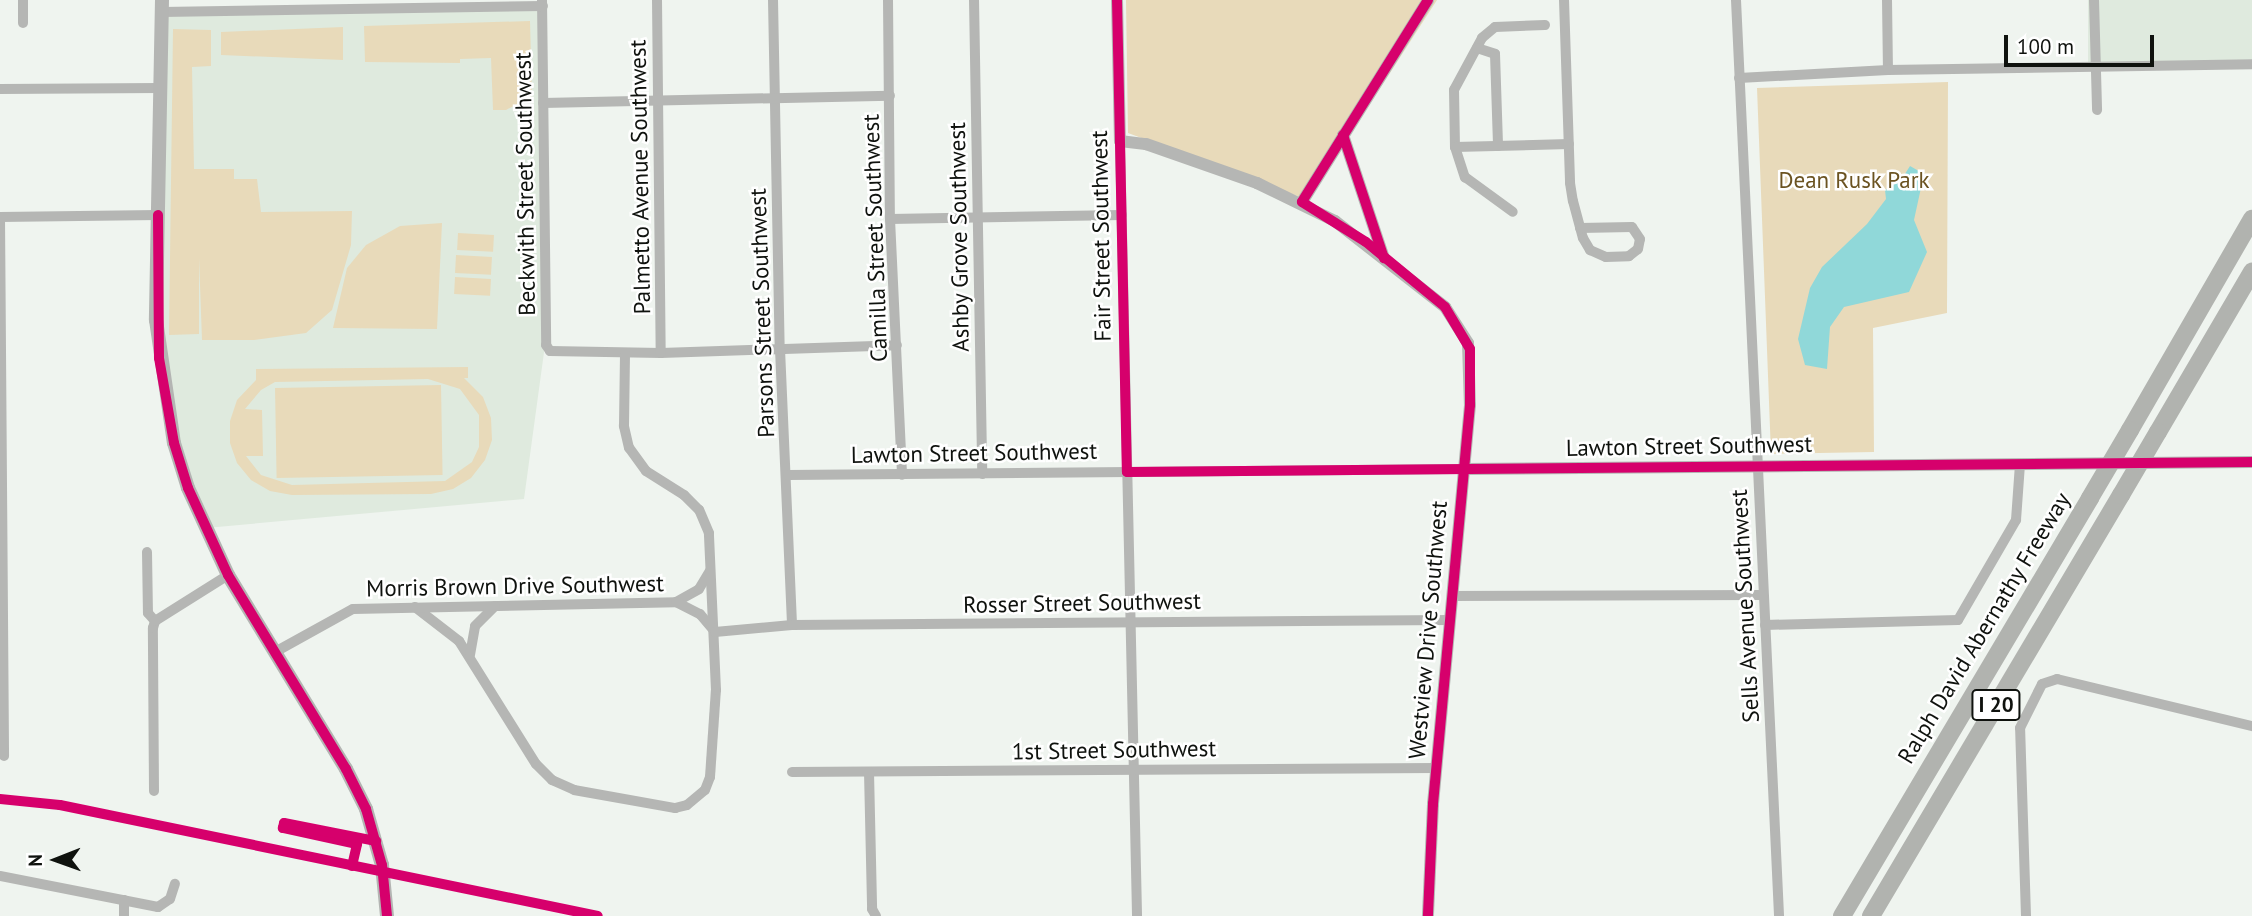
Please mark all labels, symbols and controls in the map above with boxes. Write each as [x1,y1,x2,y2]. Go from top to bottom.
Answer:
scale bar [2007,21,2158,65]
text: 100 m [2017,33,2074,60]
street label: Palmetto Avenue Southwest [624,39,656,315]
street label: Beckwith Street Southwest [509,52,541,316]
street label: Camilla Street Southwest [857,114,893,362]
street label: Ashby Grove Southwest [943,122,975,352]
street label: Fair Street Southwest [1085,130,1117,342]
park label: Dean Rusk Park [1778,166,1930,194]
street label: Parsons Street Southwest [744,188,780,438]
street label: Lawton Street Southwest [1566,430,1812,462]
street label: Lawton Street Southwest [851,437,1097,469]
street label: Ralph David Abernathy Freeway [1892,487,2076,769]
street label: Sells Avenue Southwest [1725,488,1765,724]
street label: Westview Drive Southwest [1403,499,1453,761]
street label: Morris Brown Drive Southwest [366,570,664,602]
street label: Rosser Street Southwest [963,587,1201,619]
road number: I 20 [1970,688,2022,722]
street label: 1st Street Southwest [1012,734,1216,766]
north arrow [21,825,91,895]
text: N [23,854,47,867]

